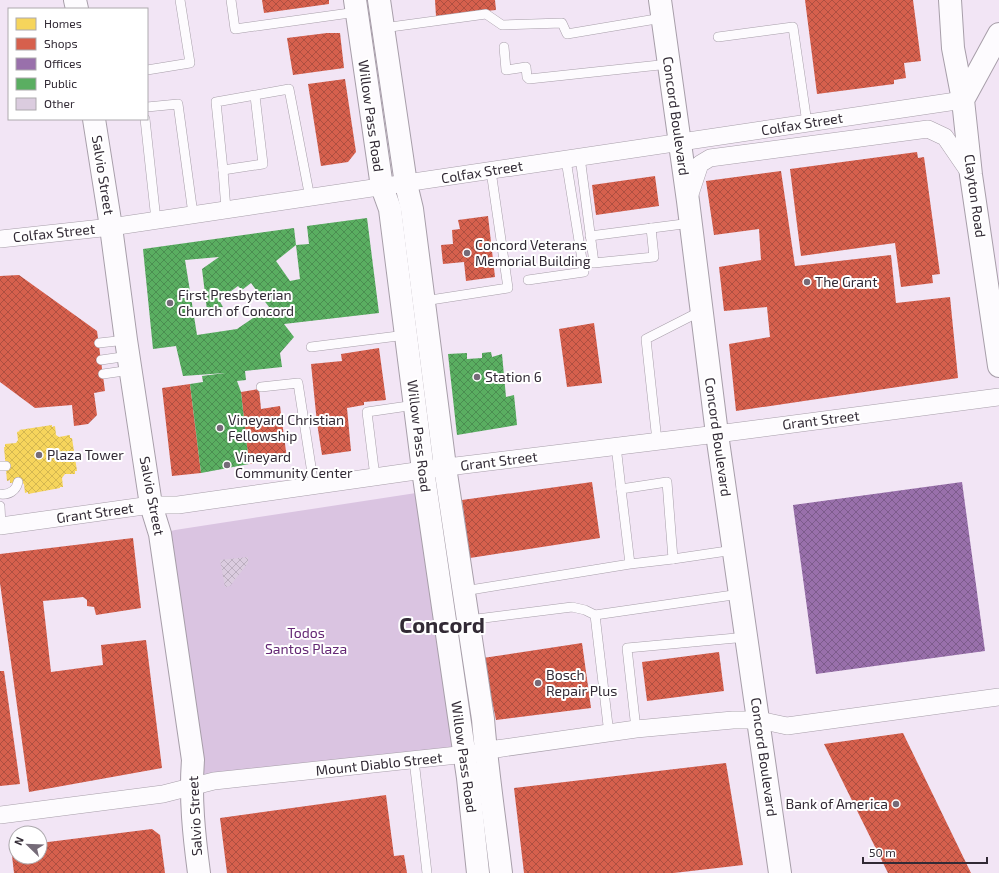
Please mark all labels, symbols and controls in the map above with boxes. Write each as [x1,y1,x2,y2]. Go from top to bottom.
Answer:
legend [8,8,148,120]
text: Homes [44,16,82,30]
text: Shops [44,36,78,50]
street label: Concord Boulevard [660,55,693,177]
text: Offices [44,56,81,70]
street label: Willow Pass Road [355,59,388,173]
text: Public [44,76,77,90]
text: Other [44,96,75,110]
street label: Colfax Street [760,109,844,138]
street label: Salvio Street [89,134,118,216]
street label: Clayton Road [961,153,990,239]
street label: Colfax Street [440,157,524,186]
street label: Colfax Street [12,220,96,245]
place label: Concord Veterans Memorial Building [475,236,591,269]
marker: Concord Veterans Memorial Building [462,248,472,258]
place label: The Grant [815,273,877,290]
marker: The Grant [802,277,812,287]
place label: First Presbyterian Church of Concord [178,286,294,319]
marker: First Presbyterian Church of Concord [165,298,175,308]
place label: Station 6 [485,368,542,385]
marker: Station 6 [472,372,482,382]
street label: Concord Boulevard [702,376,735,498]
street label: Willow Pass Road [404,379,435,493]
street label: Grant Street [781,406,860,433]
place label: Vineyard Christian Fellowship [228,411,344,444]
marker: Vineyard Christian Fellowship [215,423,225,433]
place label: Plaza Tower [47,446,124,463]
street label: Grant Street [459,447,538,474]
place label: Vineyard Community Center [235,448,353,481]
marker: Plaza Tower [34,450,44,460]
street label: Salvio Street [136,455,168,537]
marker: Vineyard Community Center [222,460,232,470]
street label: Grant Street [55,499,135,526]
district label: Concord [399,611,485,637]
park label: Todos Santos Plaza [265,624,347,657]
place label: Bosch Repair Plus [546,666,617,699]
marker: Bosch Repair Plus [533,678,543,688]
street label: Concord Boulevard [748,696,781,818]
street label: Willow Pass Road [448,700,481,814]
street label: Mount Diablo Street [315,748,443,779]
street label: Salvio Street [184,776,205,857]
place label: Bank of America [786,795,888,812]
marker: Bank of America [891,799,901,809]
north arrow [8,825,48,865]
text: N [11,835,26,847]
scale bar [863,839,987,865]
text: 50 m [869,845,896,859]

